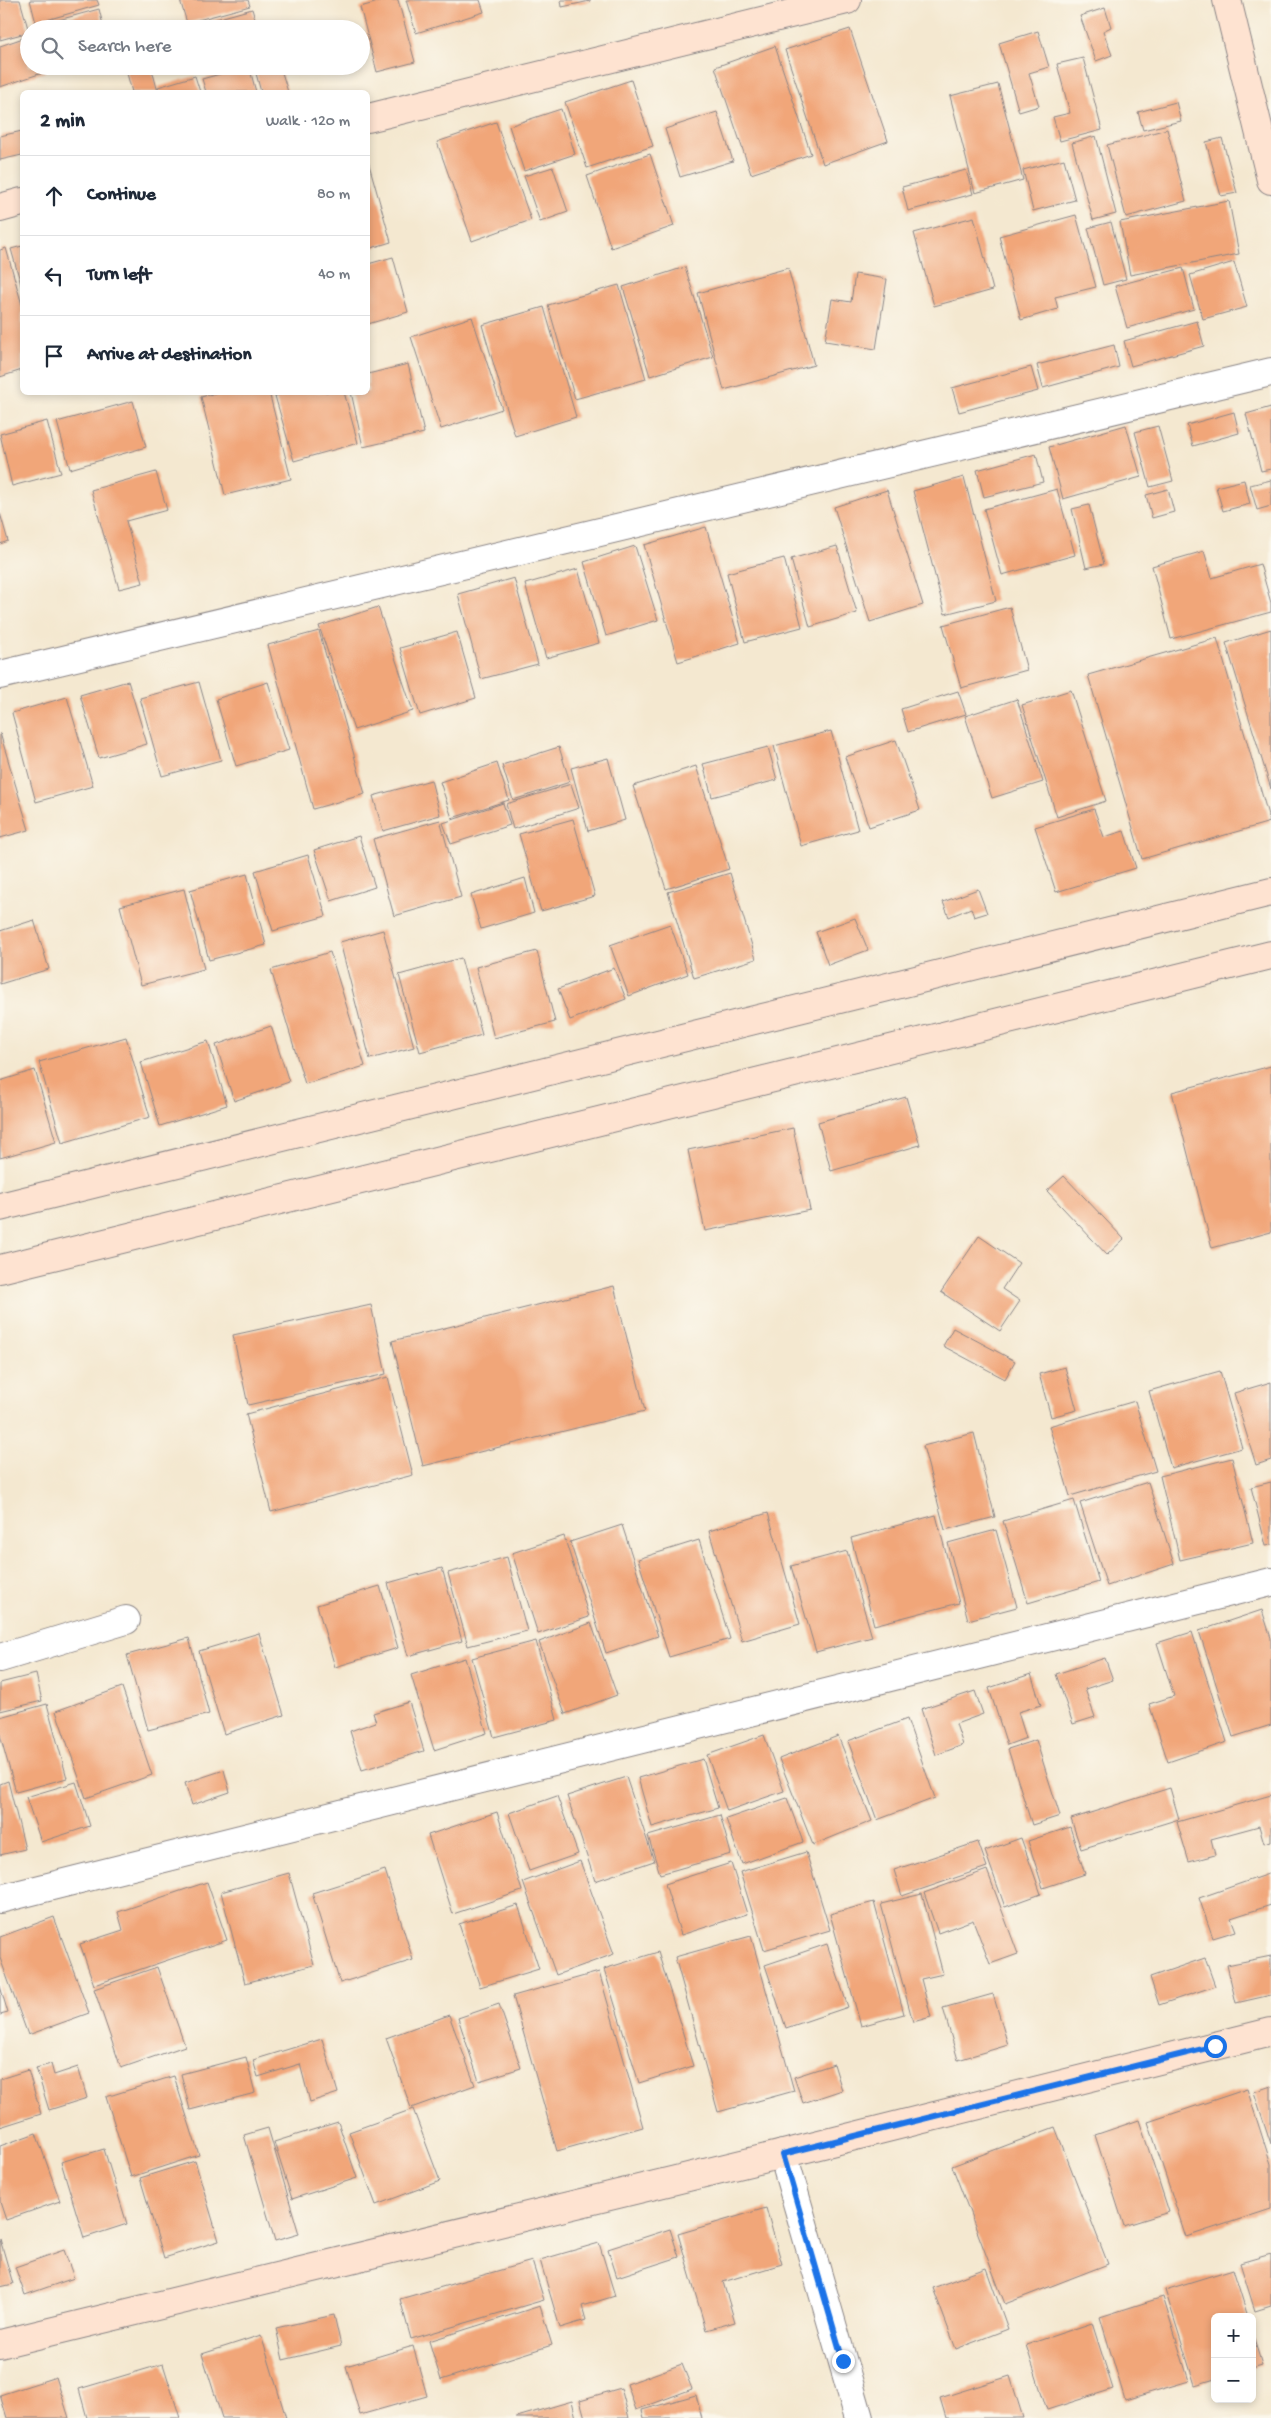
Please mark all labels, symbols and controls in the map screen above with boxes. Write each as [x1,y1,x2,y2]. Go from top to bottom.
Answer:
search box [20,20,370,75]
icon: search [38,34,66,62]
text: Search here [78,36,172,59]
text: 2 min [40,110,85,135]
text: Walk · 120 m [266,113,350,132]
icon: ahead [40,182,68,210]
text: Continue [87,184,156,207]
text: 80 m [317,186,350,205]
icon: left [40,262,68,290]
text: Turn left [87,264,151,287]
text: 40 m [318,266,350,285]
icon: arrive [40,342,68,370]
text: Arrive at destination [87,344,251,367]
route start [1204,2035,1227,2058]
map controls [1211,2313,1256,2403]
button: + [1211,2313,1256,2358]
route end [832,2350,855,2373]
button: − [1211,2358,1256,2403]

